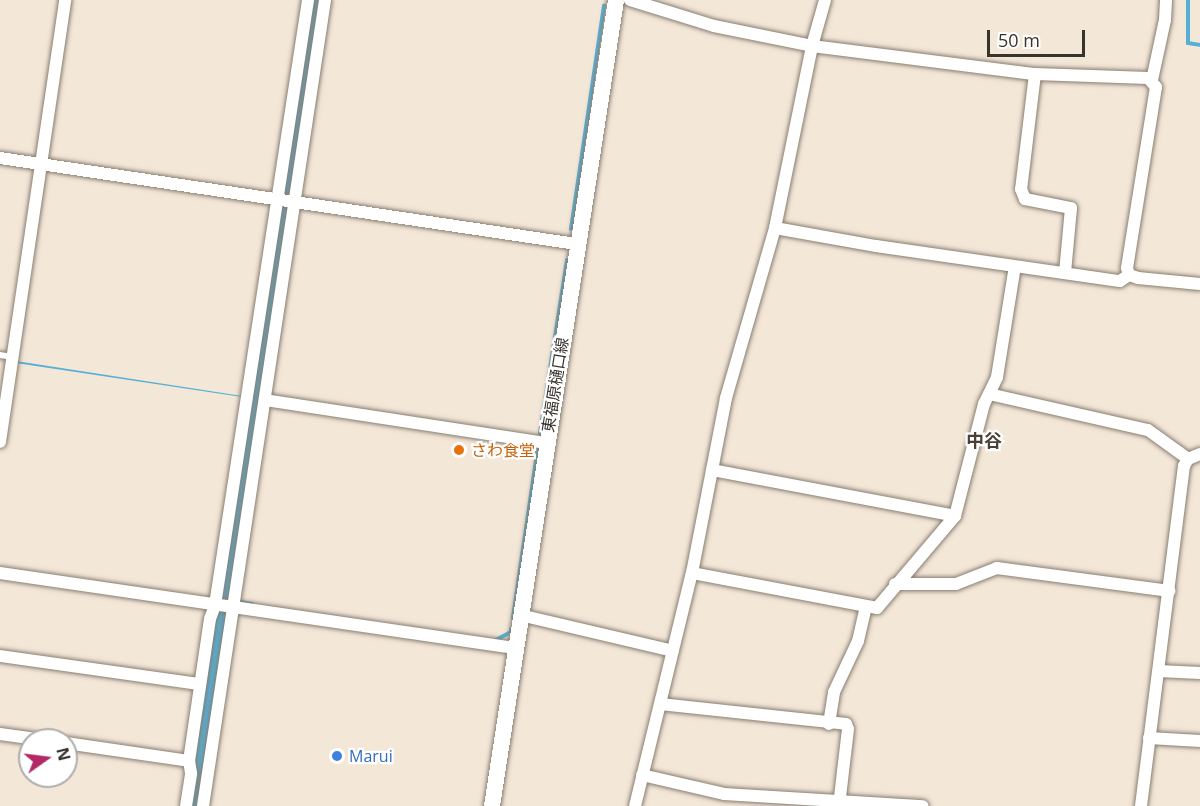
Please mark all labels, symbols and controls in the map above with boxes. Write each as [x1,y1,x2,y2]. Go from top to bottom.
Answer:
scale bar [990,18,1088,56]
text: 50 m [998,28,1040,52]
street label: 東福原樋口線 [538,336,572,434]
district label: 中谷 [966,429,1002,451]
place label: さわ食堂 [471,440,535,460]
marker: さわ食堂 [452,443,466,457]
north arrow [18,728,78,788]
text: N [51,745,76,763]
place label: Marui [349,746,393,766]
marker: Marui [330,749,344,763]

